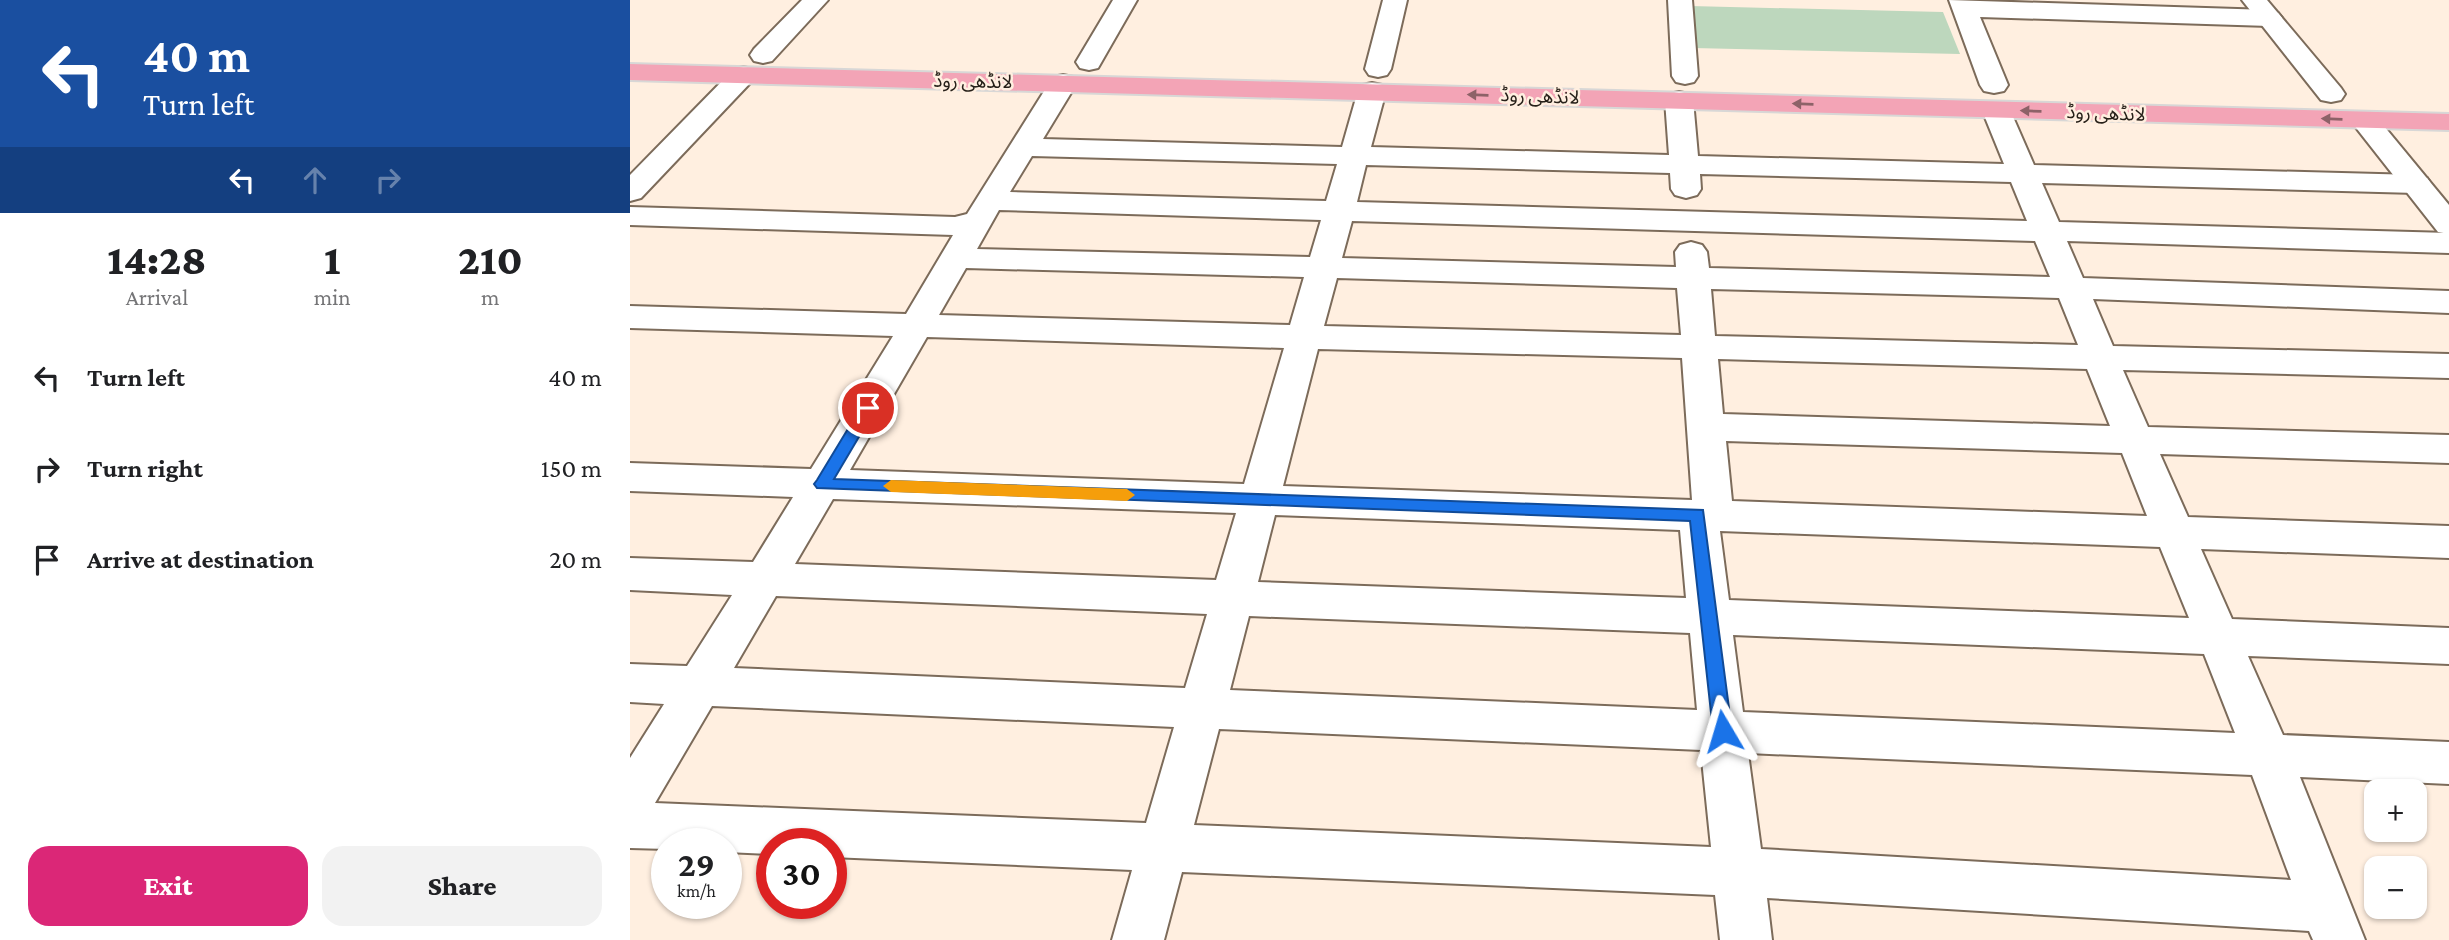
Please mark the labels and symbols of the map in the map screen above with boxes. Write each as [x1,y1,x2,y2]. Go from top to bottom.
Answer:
street label: لانڈھی روڈ [933,70,1013,93]
street label: لانڈھی روڈ [1500,84,1580,109]
one-way arrow [1467,89,1489,100]
one-way arrow [1792,98,1814,110]
street label: لانڈھی روڈ [2066,101,2146,126]
one-way arrow [2020,105,2042,116]
one-way arrow [2321,113,2343,125]
pin [838,378,898,438]
position arrow [1686,694,1760,768]
speed limit sign: 30 [756,828,847,919]

